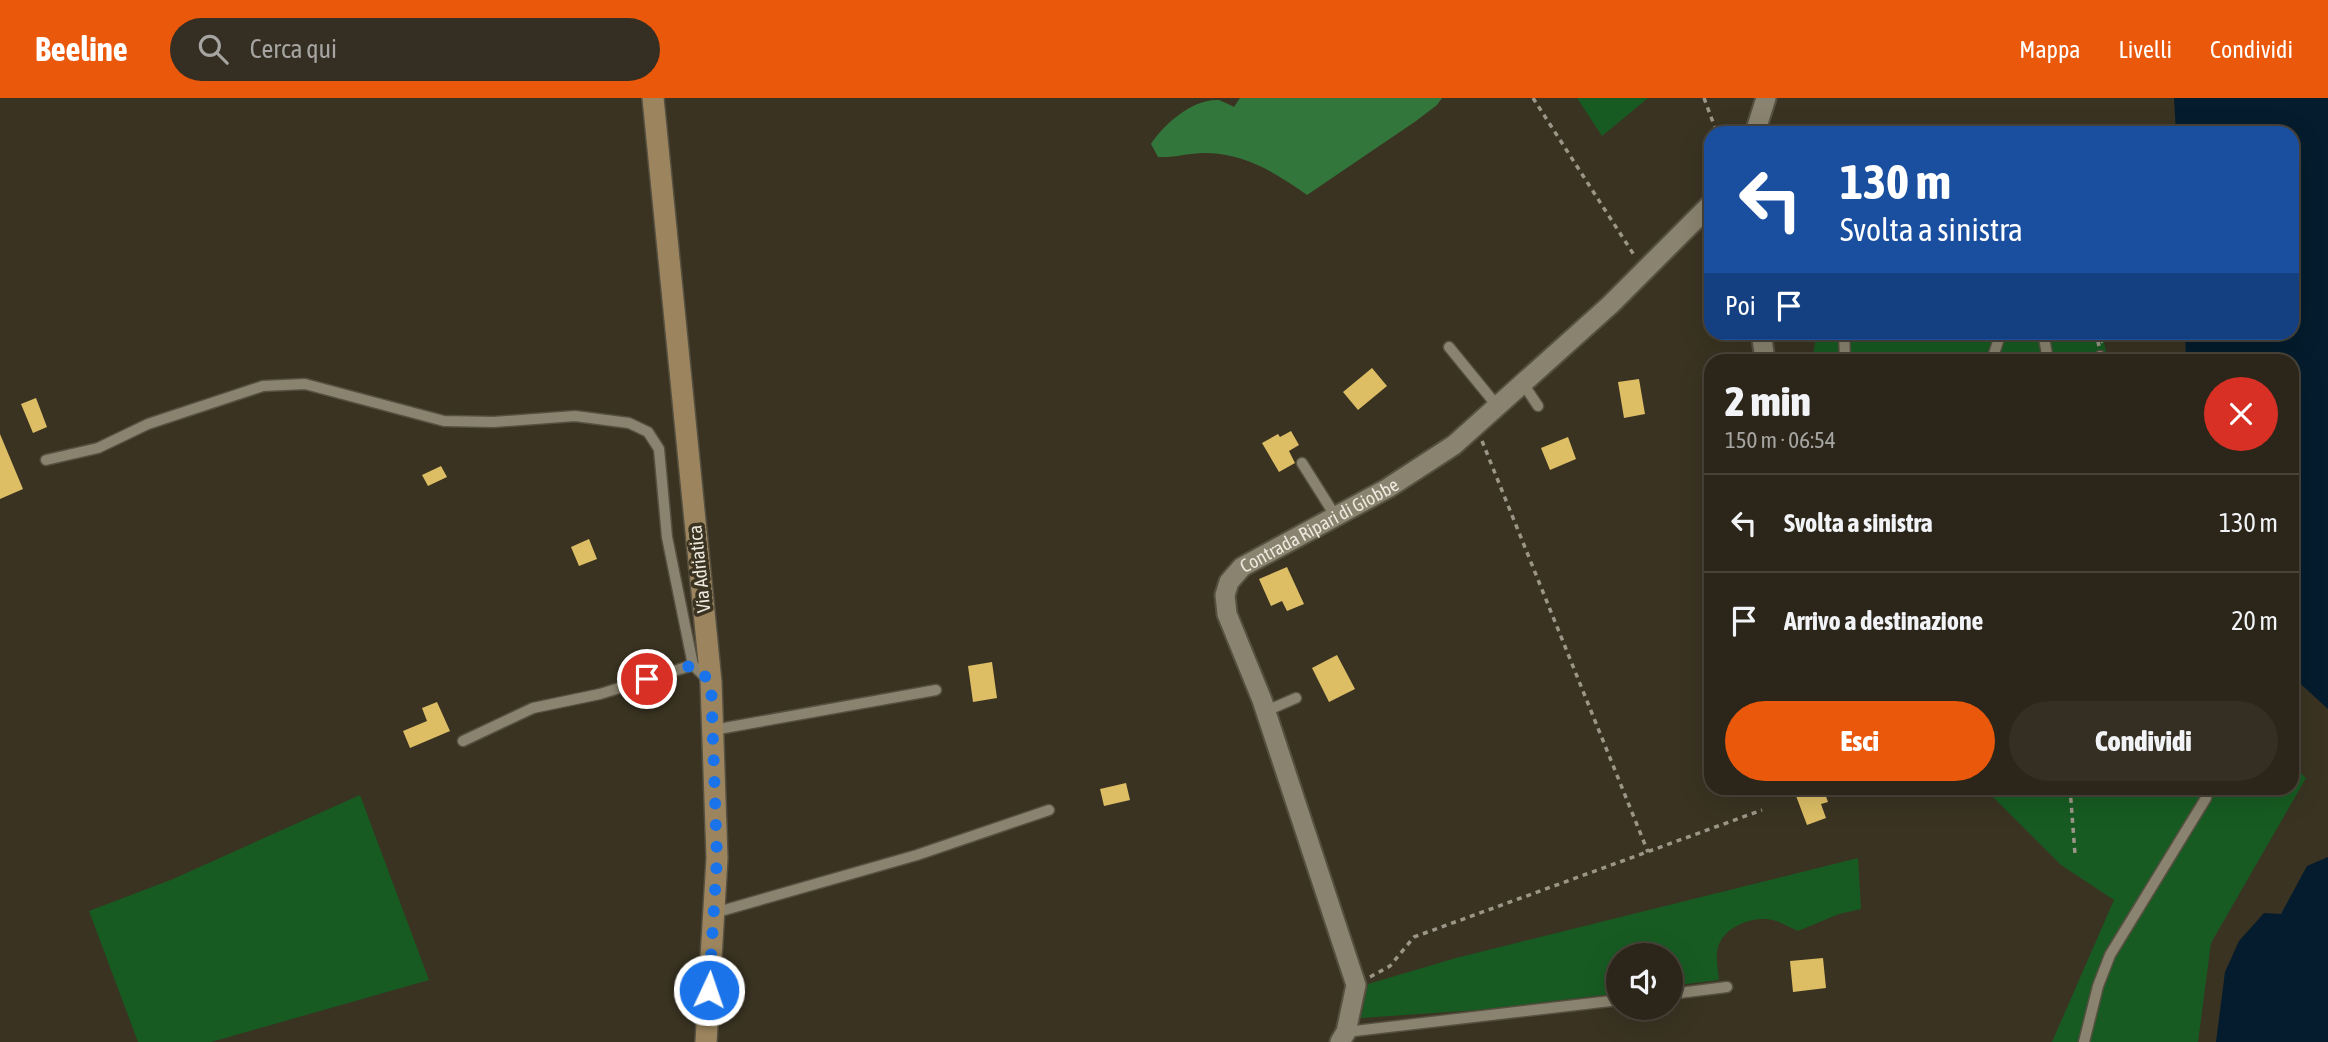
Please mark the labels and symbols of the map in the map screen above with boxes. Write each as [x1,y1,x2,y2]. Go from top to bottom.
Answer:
street label: Contrada Ripari di Giobbe [1236,473,1403,577]
street label: Via Adriatica [683,524,715,614]
pin [617,649,677,709]
position arrow [672,953,746,1027]

